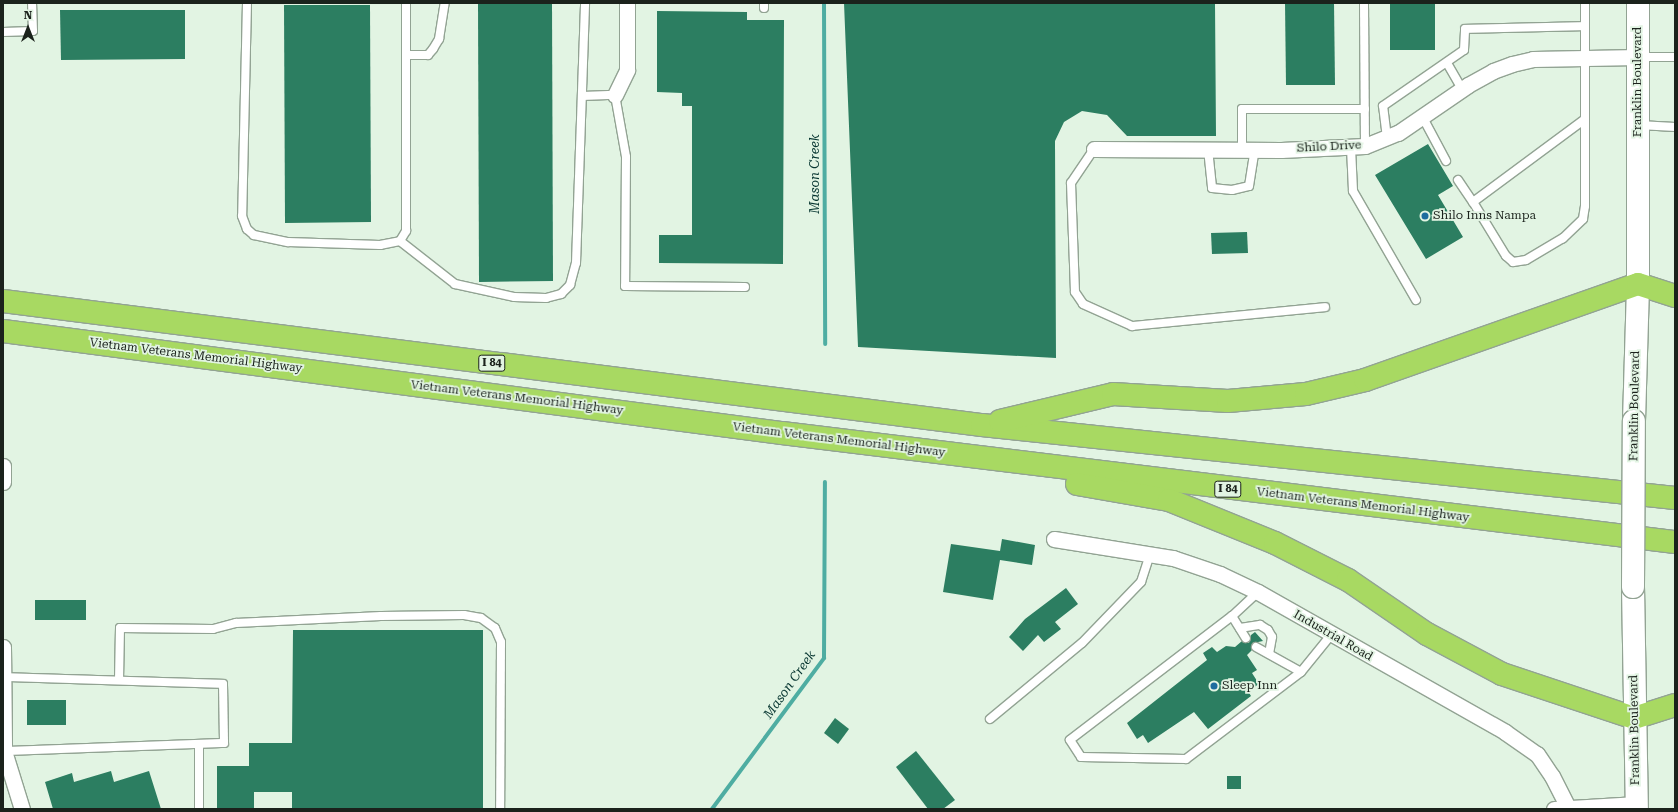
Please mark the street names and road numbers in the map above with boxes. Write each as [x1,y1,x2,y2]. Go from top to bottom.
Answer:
street label: Franklin Boulevard [1631,27,1645,137]
street label: Shilo Drive [1296,138,1362,156]
street label: Vietnam Veterans Memorial Highway [89,336,303,376]
street label: Franklin Boulevard [1627,351,1643,461]
road number: I 84 [478,354,506,372]
street label: Vietnam Veterans Memorial Highway [410,378,624,418]
street label: Vietnam Veterans Memorial Highway [732,420,946,460]
road number: I 84 [1214,480,1242,498]
street label: Vietnam Veterans Memorial Highway [1256,485,1470,525]
street label: Industrial Road [1291,607,1375,665]
street label: Franklin Boulevard [1627,675,1643,785]

